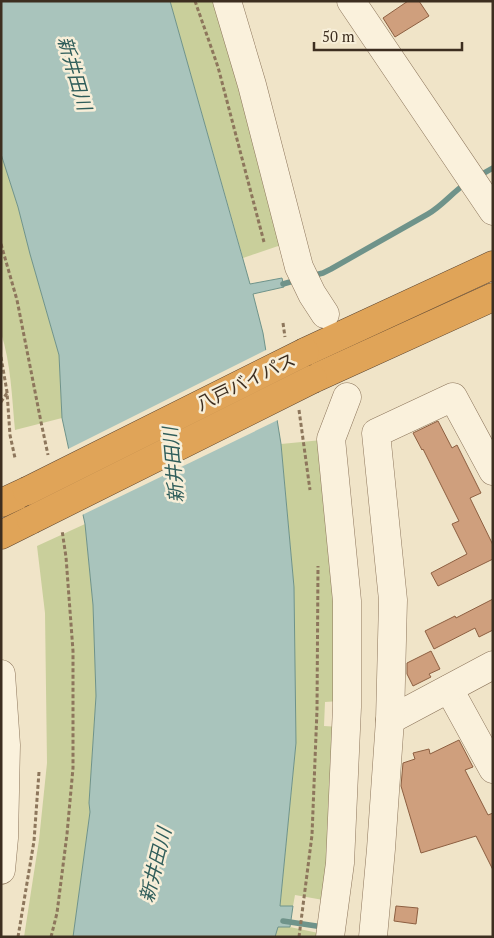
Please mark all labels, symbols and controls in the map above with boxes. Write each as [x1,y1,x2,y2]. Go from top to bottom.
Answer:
scale bar [314,20,462,52]
text: 50 m [322,26,355,46]
water label: 新井田川 [53,33,99,115]
street label: 八戸バイパス [192,347,299,415]
water label: 新井田川 [157,424,188,504]
water label: 新井田川 [133,823,176,905]

